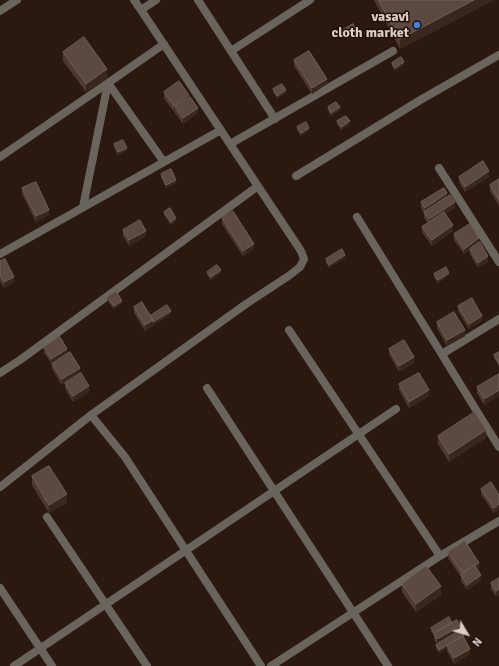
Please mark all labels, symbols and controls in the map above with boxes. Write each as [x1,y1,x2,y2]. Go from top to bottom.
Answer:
place label: vasavi cloth market [332,9,409,42]
marker: vasavi cloth market [412,20,422,30]
north arrow [447,614,487,654]
text: N [469,635,484,649]

